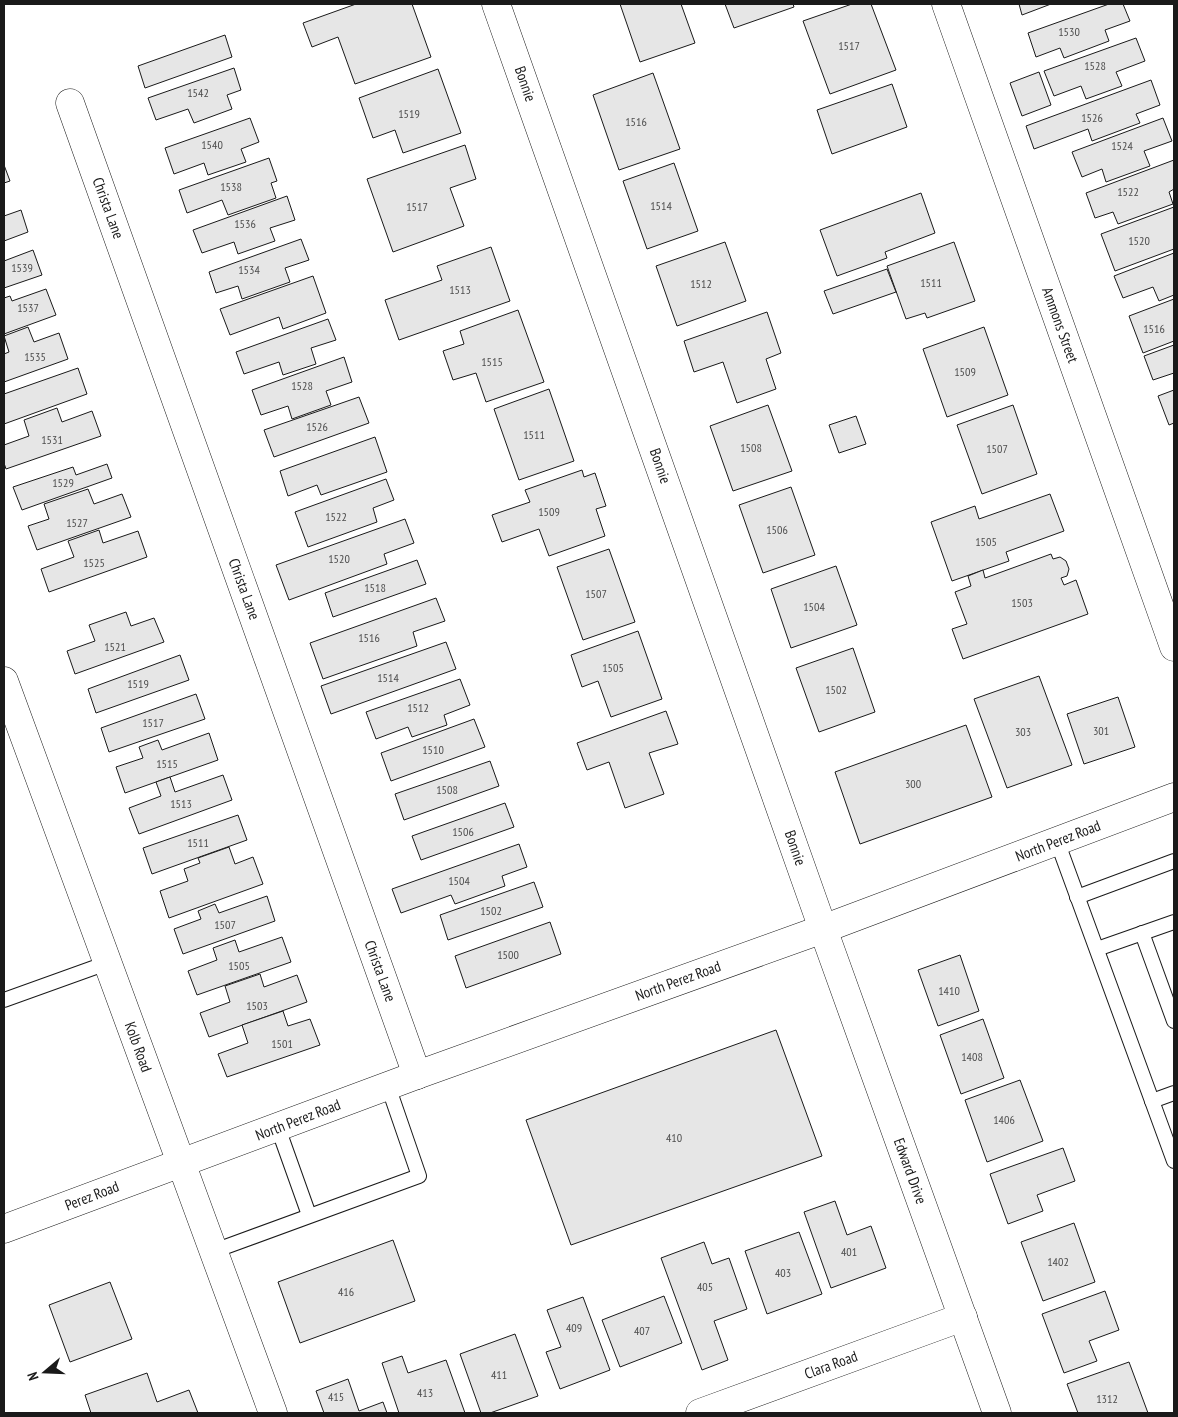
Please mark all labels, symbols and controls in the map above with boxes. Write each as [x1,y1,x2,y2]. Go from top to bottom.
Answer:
house number: 1530 [1058,24,1080,39]
house number: 1517 [838,38,860,53]
house number: 1528 [1084,58,1106,73]
street label: Bonnie [511,64,540,104]
house number: 1542 [187,85,209,100]
house number: 1519 [398,106,420,121]
house number: 1526 [1081,110,1103,125]
house number: 1516 [625,114,647,129]
house number: 1540 [201,137,223,152]
house number: 1524 [1111,138,1133,153]
street label: Christa Lane [89,175,128,241]
house number: 1538 [220,179,242,194]
house number: 1522 [1117,184,1139,199]
house number: 1514 [650,198,672,213]
house number: 1517 [406,199,428,214]
house number: 1536 [234,216,256,231]
house number: 1520 [1128,233,1150,248]
house number: 1539 [11,260,33,275]
house number: 1534 [238,262,260,277]
house number: 1511 [920,275,942,290]
house number: 1512 [690,276,712,291]
house number: 1513 [449,282,471,297]
street label: Ammons Street [1038,284,1083,365]
house number: 1537 [17,300,39,315]
house number: 1516 [1143,321,1165,336]
house number: 1535 [24,349,46,364]
house number: 1515 [481,354,503,369]
house number: 1509 [954,364,976,379]
house number: 1528 [291,378,313,393]
house number: 1526 [306,419,328,434]
house number: 1511 [523,427,545,442]
house number: 1531 [41,432,63,447]
house number: 1508 [740,440,762,455]
house number: 1507 [986,441,1008,456]
street label: Bonnie [646,446,675,486]
house number: 1529 [52,475,74,490]
house number: 1509 [538,504,560,519]
house number: 1522 [325,509,347,524]
house number: 1527 [66,515,88,530]
house number: 1506 [766,522,788,537]
house number: 1505 [975,534,997,549]
house number: 1520 [328,551,350,566]
house number: 1525 [83,555,105,570]
street label: Christa Lane [225,556,264,622]
house number: 1518 [364,580,386,595]
house number: 1507 [585,586,607,601]
house number: 1503 [1011,595,1033,610]
house number: 1504 [803,599,825,614]
house number: 1516 [358,630,380,645]
house number: 1521 [104,639,126,654]
house number: 1505 [602,660,624,675]
house number: 1514 [377,670,399,685]
house number: 1519 [127,676,149,691]
house number: 1502 [825,682,847,697]
house number: 1512 [407,700,429,715]
house number: 1517 [142,715,164,730]
house number: 301 [1093,723,1109,738]
house number: 303 [1015,724,1031,739]
house number: 1510 [422,742,444,757]
house number: 1515 [156,756,178,771]
house number: 300 [905,776,921,791]
house number: 1508 [436,782,458,797]
house number: 1513 [170,796,192,811]
street label: North Perez Road [1013,816,1103,865]
house number: 1506 [452,824,474,839]
street label: Bonnie [781,828,810,868]
house number: 1511 [187,835,209,850]
house number: 1504 [448,873,470,888]
house number: 1502 [480,903,502,918]
house number: 1507 [214,917,236,932]
street label: Christa Lane [361,938,400,1004]
house number: 1500 [497,947,519,962]
street label: North Perez Road [633,956,723,1005]
house number: 1505 [228,958,250,973]
house number: 1410 [938,983,960,998]
house number: 1503 [246,998,268,1013]
street label: Kolb Road [121,1019,156,1075]
house number: 1501 [271,1036,293,1051]
house number: 1408 [961,1049,983,1064]
street label: North Perez Road [253,1095,343,1144]
house number: 1406 [993,1112,1015,1127]
house number: 410 [666,1130,682,1145]
street label: Edward Drive [890,1135,931,1206]
street label: Perez Road [62,1177,122,1215]
house number: 401 [841,1244,857,1259]
house number: 1402 [1047,1254,1069,1269]
house number: 403 [775,1265,791,1280]
house number: 405 [697,1279,713,1294]
house number: 416 [338,1284,354,1299]
house number: 409 [566,1320,582,1335]
house number: 407 [634,1323,650,1338]
street label: Clara Road [802,1346,860,1383]
north arrow [20,1347,70,1397]
house number: 411 [491,1367,507,1382]
text: N [23,1370,42,1383]
house number: 413 [417,1385,433,1400]
house number: 415 [328,1389,344,1404]
house number: 1312 [1096,1391,1118,1406]

